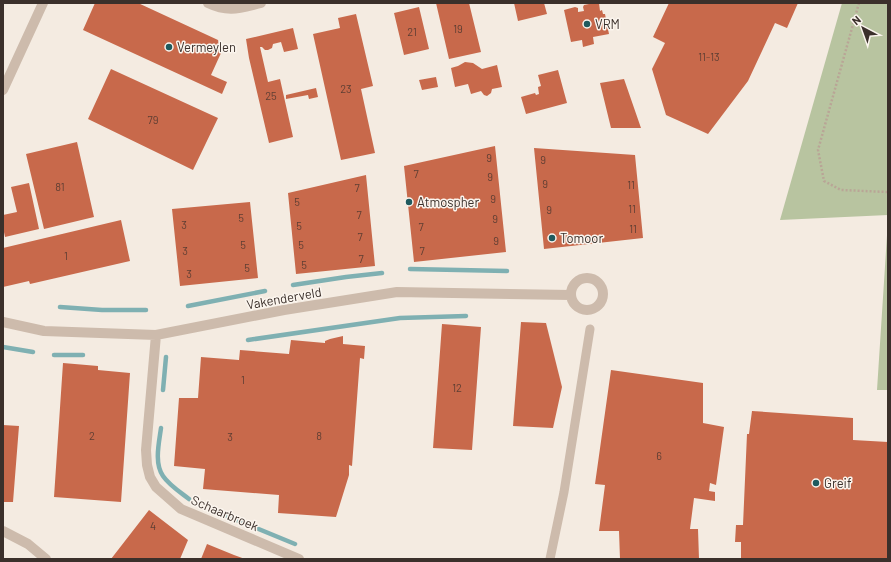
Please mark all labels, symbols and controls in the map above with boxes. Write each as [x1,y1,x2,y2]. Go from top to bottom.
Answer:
north arrow [843,8,883,48]
text: N [849,13,863,27]
place label: VRM [595,16,620,32]
marker: VRM [582,19,592,29]
house number: 19 [453,22,463,35]
house number: 21 [407,25,417,38]
place label: Vermeylen [177,39,236,55]
marker: Vermeylen [164,42,174,52]
house number: 11-13 [698,50,720,63]
house number: 23 [340,82,352,95]
house number: 25 [265,89,277,102]
house number: 79 [148,113,159,126]
house number: 9 [486,151,492,164]
house number: 9 [540,153,546,166]
house number: 7 [413,167,419,180]
house number: 9 [487,170,493,183]
house number: 9 [542,177,548,190]
house number: 11 [627,178,635,191]
house number: 81 [55,180,65,193]
house number: 7 [354,181,360,194]
house number: 9 [490,192,496,205]
place label: Atmospher [417,194,479,210]
house number: 5 [294,195,300,208]
marker: Atmospher [404,197,414,207]
house number: 11 [628,202,636,215]
house number: 9 [546,203,552,216]
house number: 7 [356,208,362,221]
house number: 5 [238,211,244,224]
house number: 9 [492,212,498,225]
house number: 3 [181,218,187,231]
house number: 5 [296,219,302,232]
house number: 7 [418,220,424,233]
house number: 11 [629,222,637,235]
house number: 7 [357,230,363,243]
place label: Tomoor [560,230,603,246]
marker: Tomoor [547,233,557,243]
house number: 9 [493,234,499,247]
house number: 5 [240,238,246,251]
house number: 5 [298,238,304,251]
house number: 3 [182,244,188,257]
house number: 7 [419,244,425,257]
house number: 1 [64,249,68,262]
house number: 7 [358,252,364,265]
house number: 5 [301,258,307,271]
house number: 5 [244,261,250,274]
house number: 3 [186,267,192,280]
street label: Vakenderveld [245,284,323,312]
house number: 1 [241,373,245,386]
house number: 12 [452,381,462,394]
house number: 2 [89,429,95,442]
house number: 8 [316,429,322,442]
house number: 3 [227,430,233,443]
house number: 6 [656,449,662,462]
place label: Greif [824,475,852,491]
marker: Greif [811,478,821,488]
street label: Schaarbroek [189,492,262,535]
house number: 4 [150,519,156,532]

